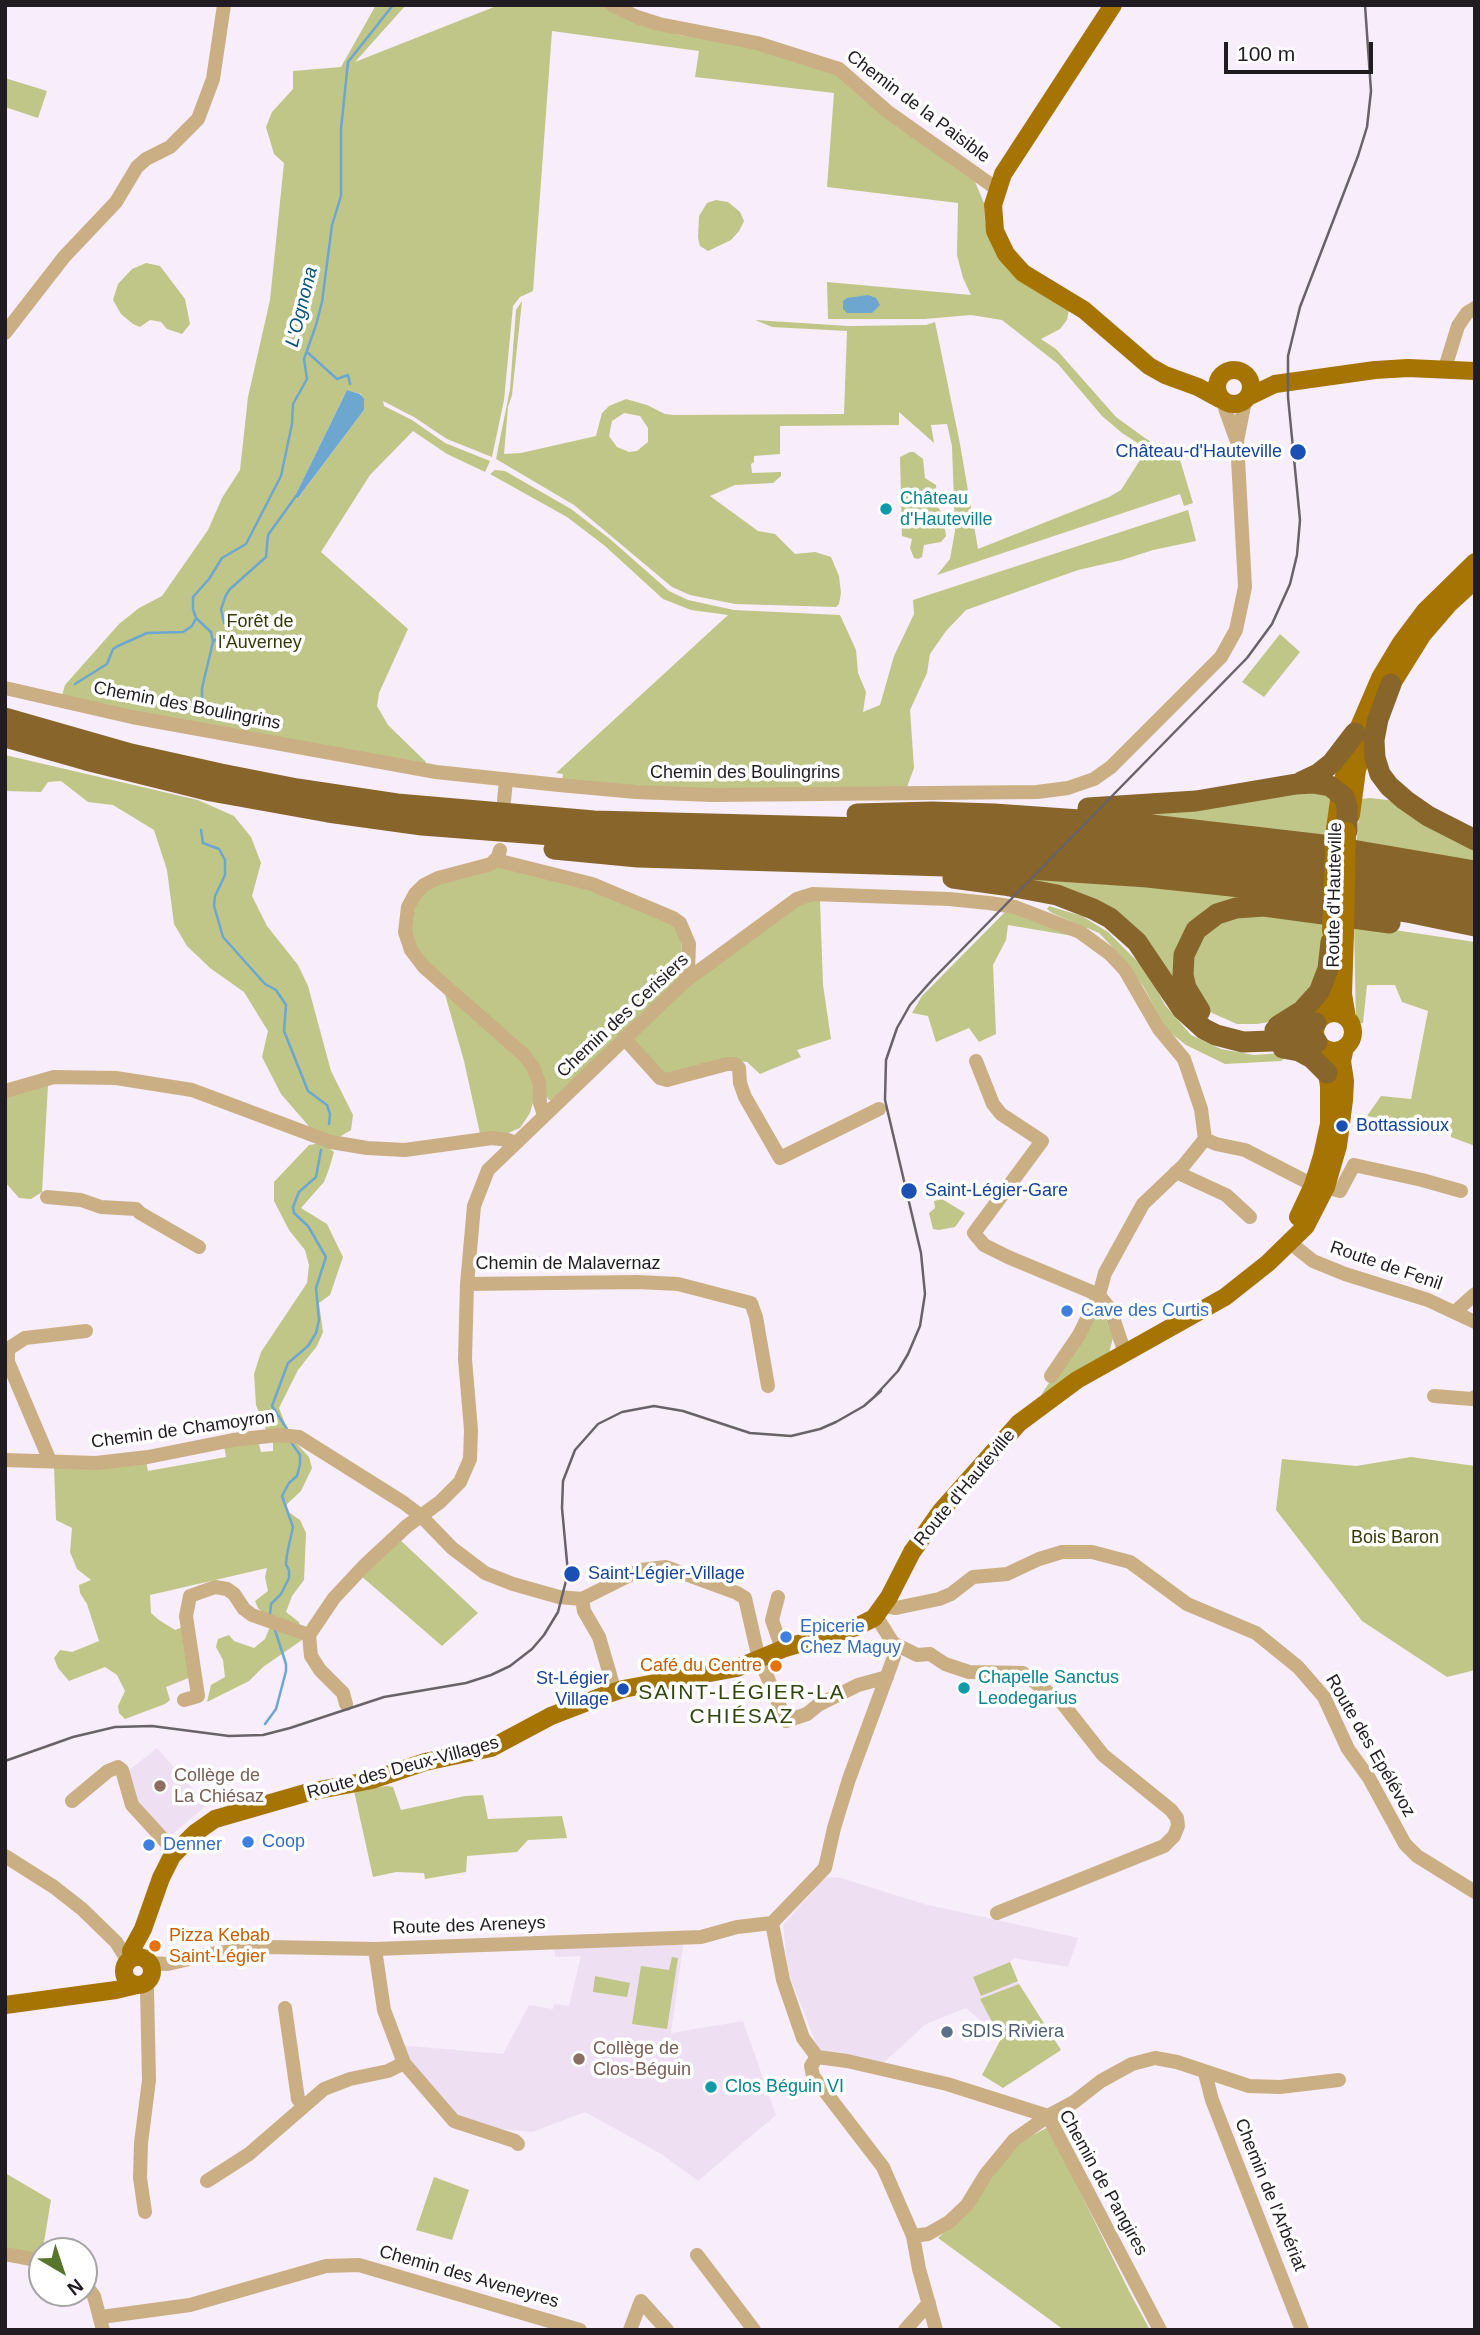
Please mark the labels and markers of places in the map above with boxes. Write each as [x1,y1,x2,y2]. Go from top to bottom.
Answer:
place label: Château-d'Hauteville [1115,441,1282,463]
marker: Château-d'Hauteville [1288,442,1308,462]
place label: Château d'Hauteville [900,488,992,530]
marker: Château d'Hauteville [878,501,894,517]
place label: Bottassioux [1356,1115,1449,1137]
marker: Bottassioux [1334,1118,1350,1134]
place label: Saint-Légier-Gare [925,1180,1068,1202]
marker: Saint-Légier-Gare [899,1181,919,1201]
place label: Cave des Curtis [1081,1300,1209,1322]
marker: Cave des Curtis [1059,1303,1075,1319]
place label: Saint-Légier-Village [588,1563,745,1585]
marker: Saint-Légier-Village [562,1564,582,1584]
place label: Epicerie Chez Maguy [800,1616,901,1658]
marker: Epicerie Chez Maguy [778,1629,794,1645]
place label: Café du Centre [640,1655,762,1677]
marker: Café du Centre [768,1658,784,1674]
place label: Chapelle Sanctus Leodegarius [978,1667,1119,1710]
place label: St-Légier Village [536,1668,609,1710]
marker: Chapelle Sanctus Leodegarius [956,1680,972,1696]
marker: St-Légier Village [615,1681,631,1697]
place label: Collège de La Chiésaz [174,1765,264,1808]
marker: Collège de La Chiésaz [152,1778,168,1794]
place label: Coop [262,1831,305,1853]
place label: Denner [163,1834,222,1856]
marker: Coop [240,1834,256,1850]
marker: Denner [141,1837,157,1853]
place label: Pizza Kebab Saint-Légier [169,1925,270,1968]
marker: Pizza Kebab Saint-Légier [147,1938,163,1954]
place label: SDIS Riviera [961,2021,1064,2043]
marker: SDIS Riviera [939,2024,955,2040]
place label: Collège de Clos-Béguin [593,2038,691,2080]
marker: Collège de Clos-Béguin [571,2051,587,2067]
place label: Clos Béguin VI [725,2076,844,2098]
marker: Clos Béguin VI [703,2079,719,2095]

